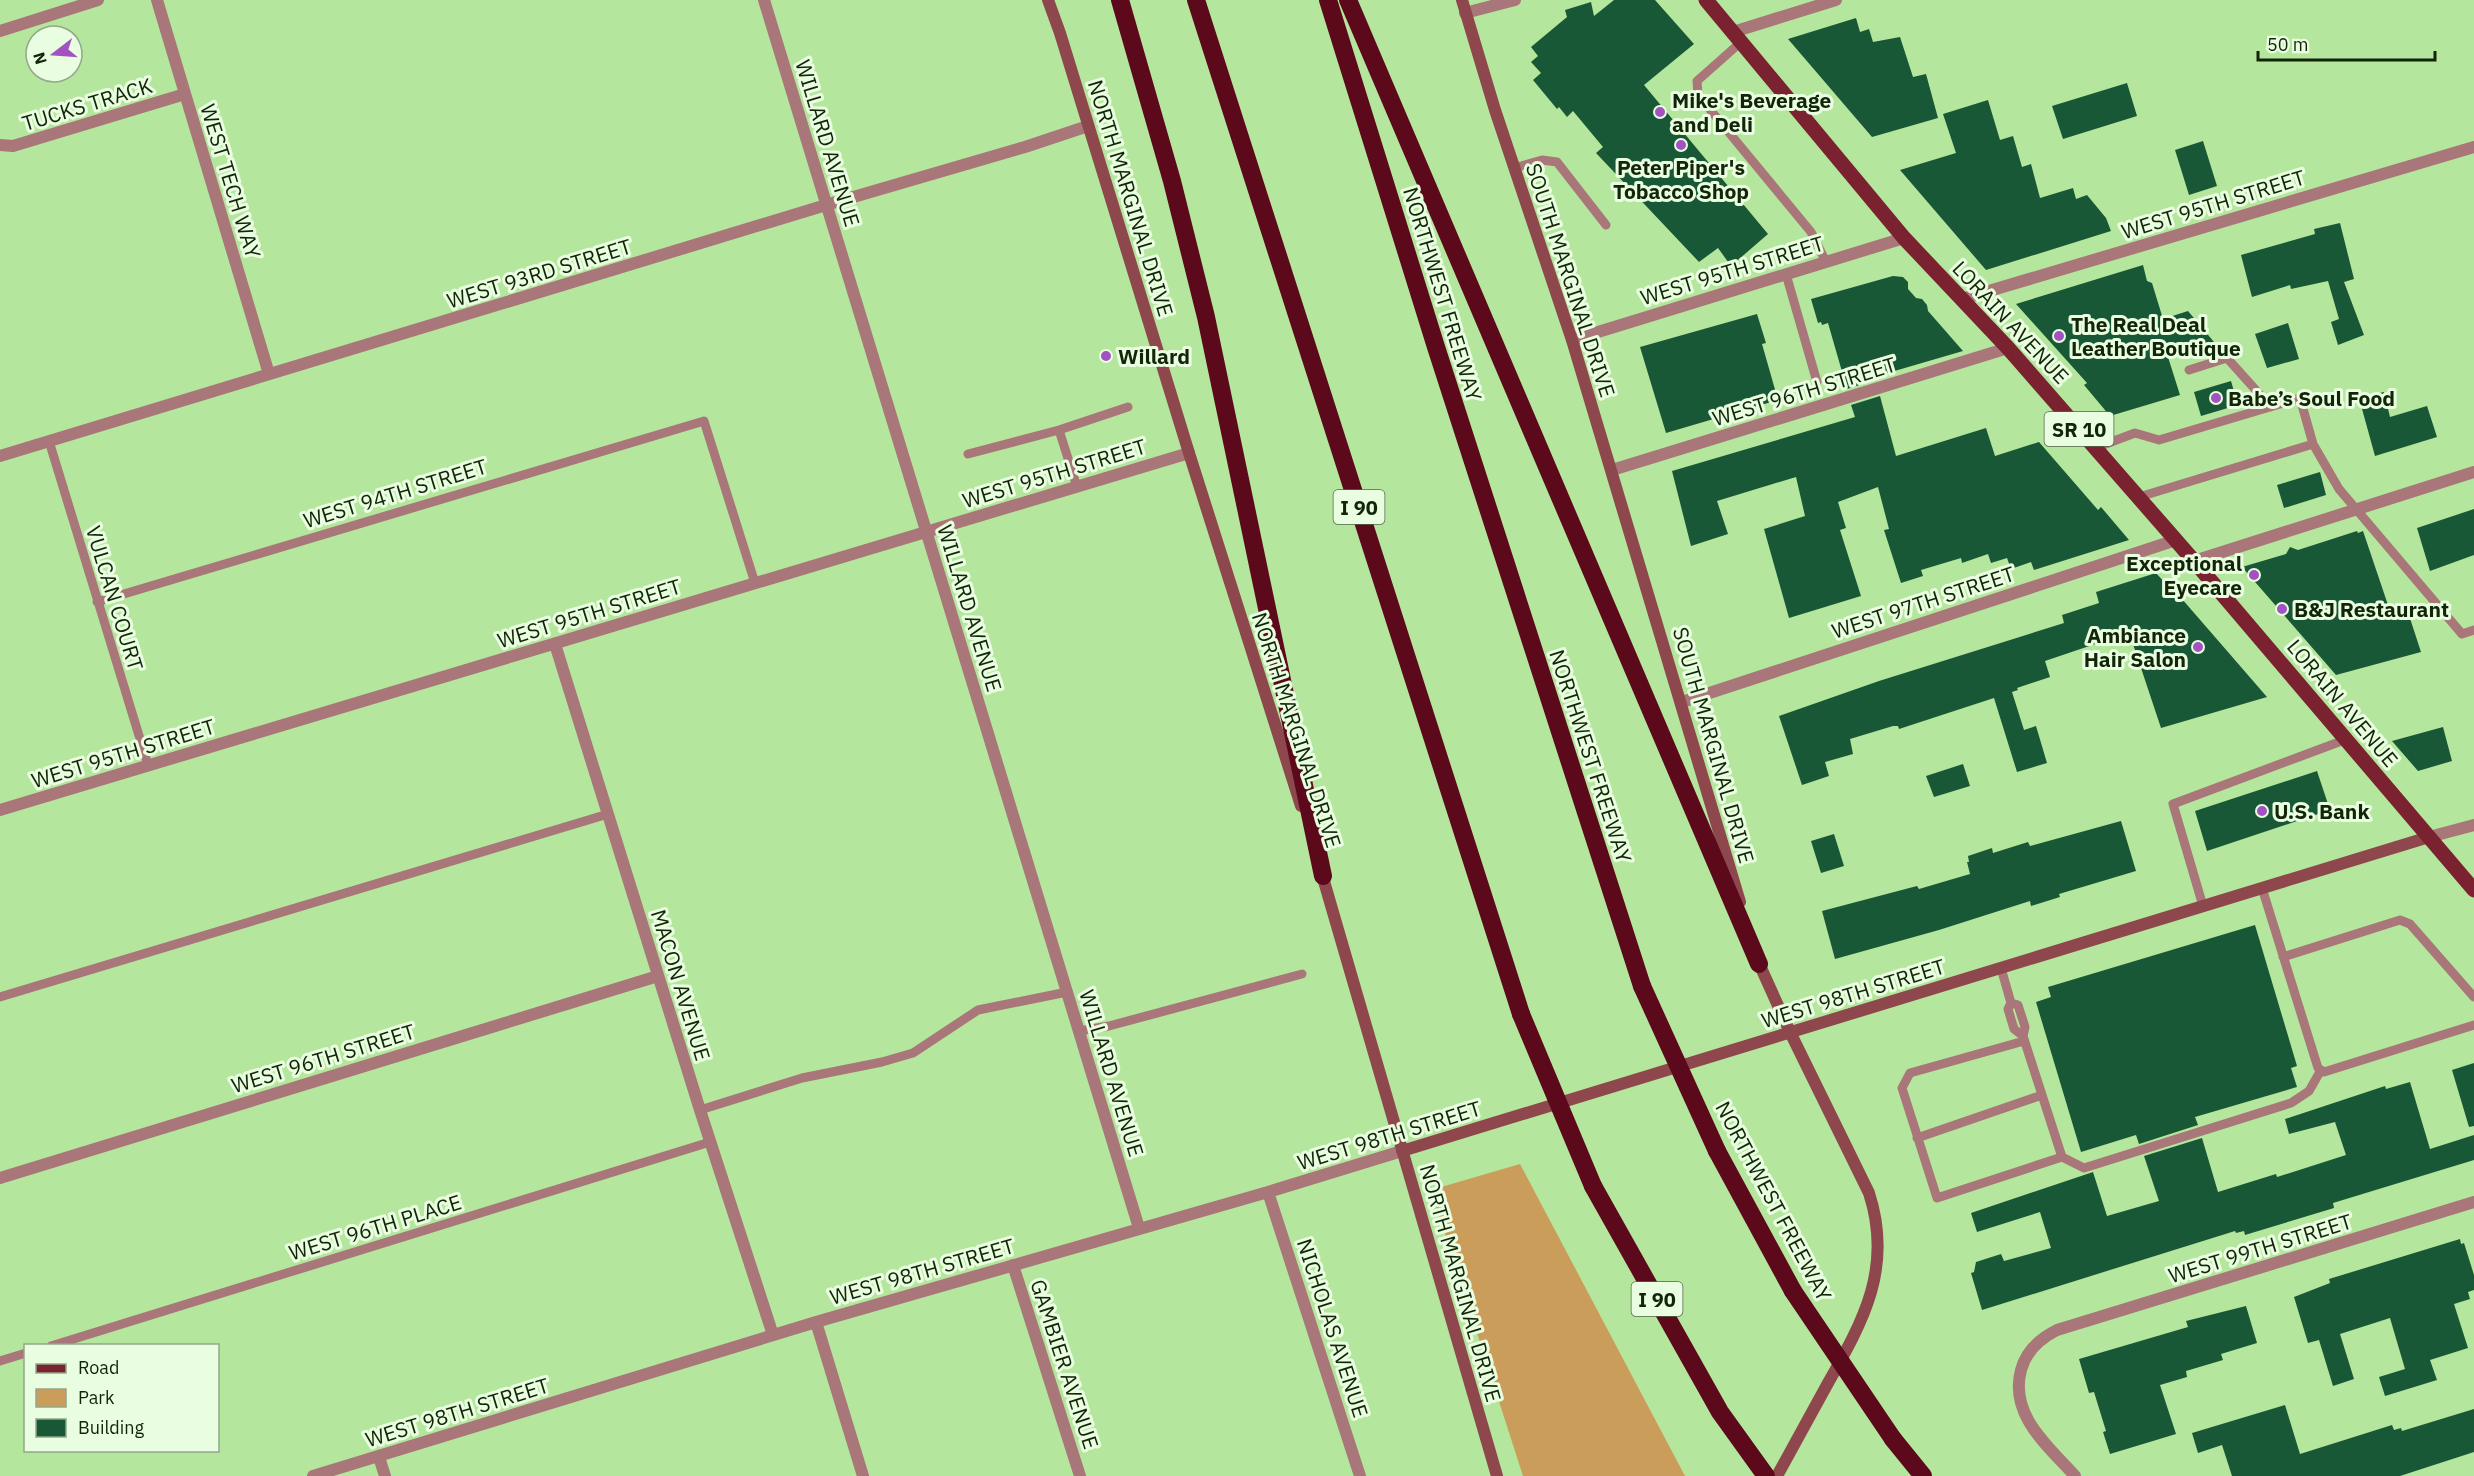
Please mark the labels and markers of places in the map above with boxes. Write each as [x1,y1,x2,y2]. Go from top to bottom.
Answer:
place label: Mike's Beverage and Deli [1672,86,1831,138]
marker: Mike's Beverage and Deli [1653,105,1667,119]
marker: Peter Piper's Tobacco Shop [1674,138,1688,152]
place label: Peter Piper's Tobacco Shop [1613,153,1749,205]
place label: The Real Deal Leather Boutique [2071,310,2241,362]
marker: The Real Deal Leather Boutique [2052,329,2066,343]
place label: Willard [1118,342,1190,370]
marker: Willard [1099,349,1113,363]
place label: Babe’s Soul Food [2228,384,2395,412]
marker: Babe’s Soul Food [2209,391,2223,405]
place label: Exceptional Eyecare [2126,549,2242,601]
marker: Exceptional Eyecare [2247,568,2261,582]
place label: B&J Restaurant [2294,595,2449,623]
marker: B&J Restaurant [2275,602,2289,616]
place label: Ambiance Hair Salon [2084,621,2186,673]
marker: Ambiance Hair Salon [2191,640,2205,654]
place label: U.S. Bank [2274,797,2370,825]
marker: U.S. Bank [2255,804,2269,818]

